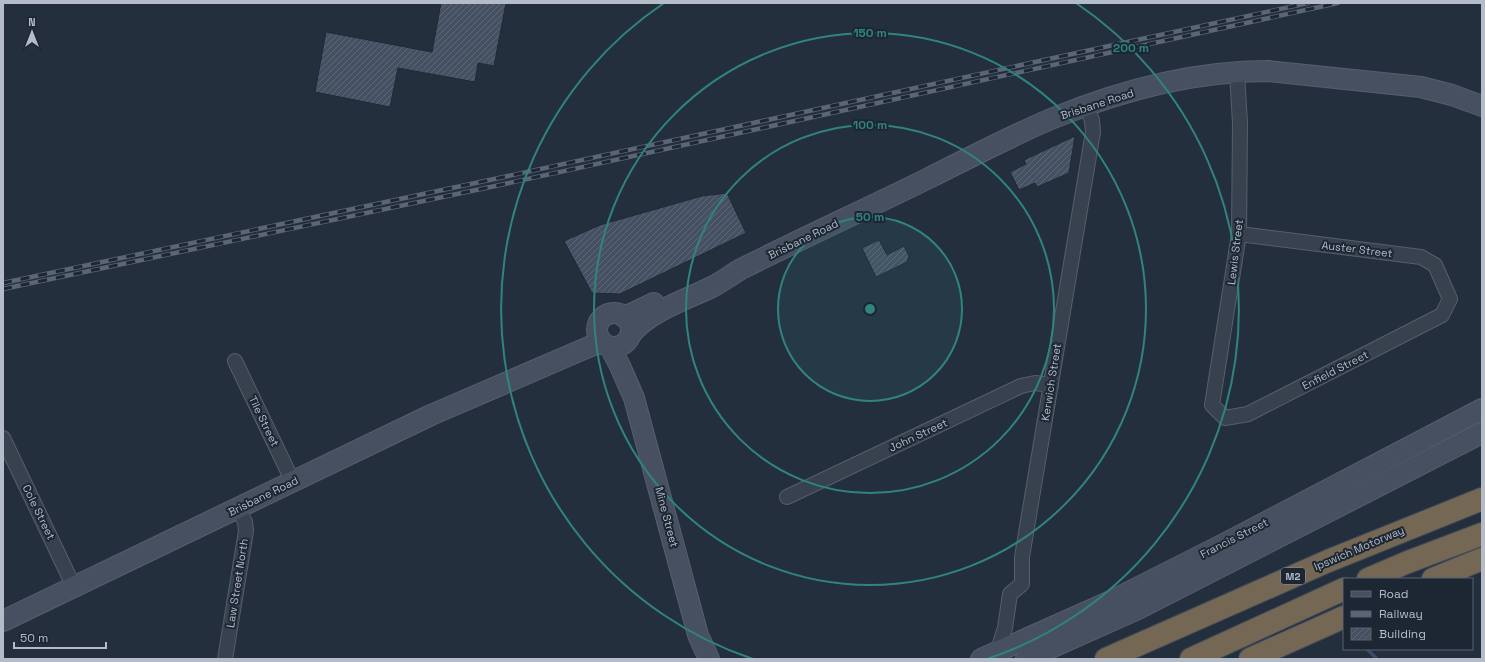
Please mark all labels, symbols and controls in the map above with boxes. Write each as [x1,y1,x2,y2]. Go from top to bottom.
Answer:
north arrow [12,12,52,52]
text: N [28,15,36,29]
text: 150 m [853,25,887,41]
text: 200 m [1113,40,1149,56]
street label: Brisbane Road [1059,86,1135,122]
text: 100 m [853,117,887,133]
text: 50 m [856,209,884,225]
street label: Brisbane Road [766,216,840,262]
street label: Lewis Street [1224,218,1246,286]
street label: Auster Street [1321,238,1393,260]
centre of rings [863,302,877,316]
street label: Kerwich Street [1038,342,1064,422]
street label: Enfield Street [1299,347,1371,393]
street label: Tile Street [246,393,282,449]
street label: John Street [887,415,949,455]
street label: Brisbane Road [226,473,300,519]
street label: Cole Street [20,482,58,542]
street label: Mine Street [652,485,682,549]
street label: Francis Street [1198,515,1270,561]
street label: Ipswich Motorway [1312,523,1406,573]
street label: Law Street North [223,537,251,629]
road number: M2 [1281,568,1305,584]
legend [1343,578,1473,650]
text: Road [1379,586,1408,602]
text: Railway [1379,606,1423,622]
scale bar [14,624,106,650]
text: Building [1379,626,1426,642]
text: 50 m [20,630,48,646]

